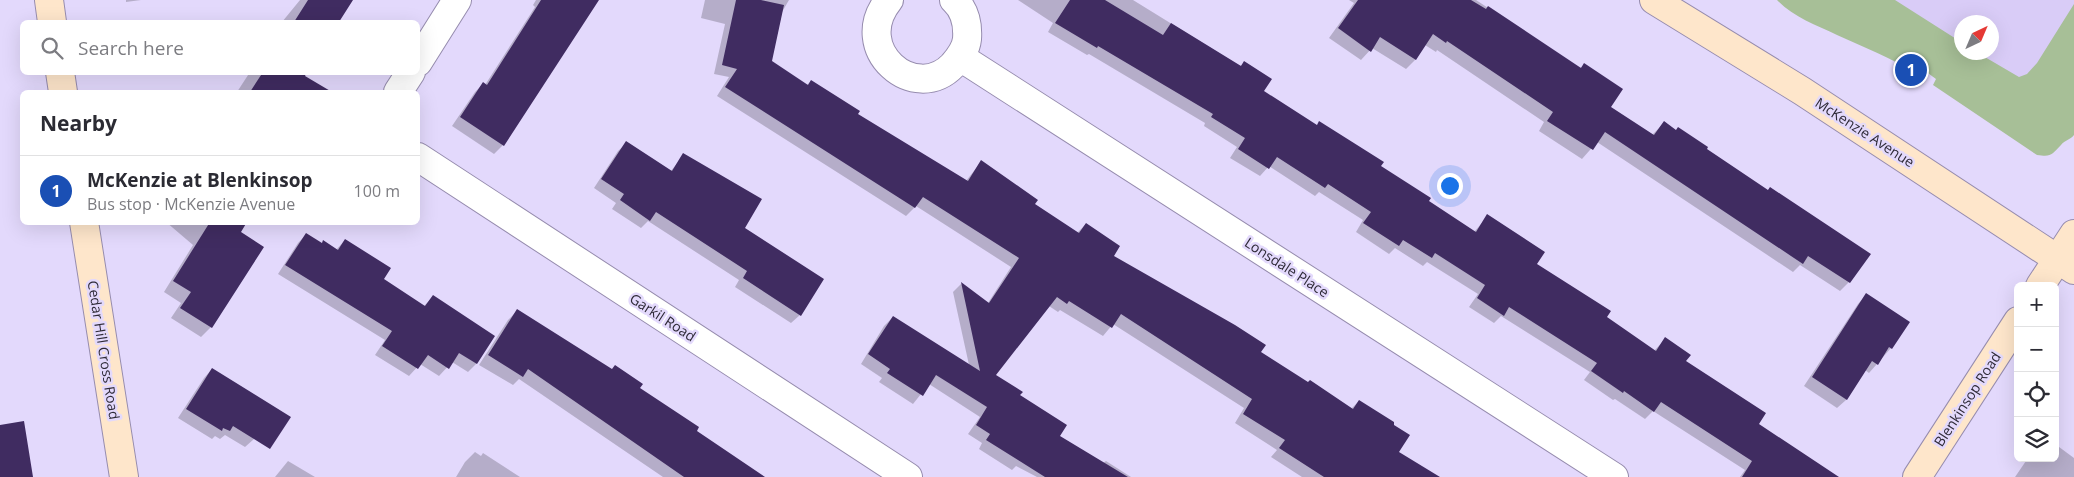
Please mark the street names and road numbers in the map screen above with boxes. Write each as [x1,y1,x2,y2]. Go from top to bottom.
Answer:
street label: McKenzie Avenue [1812,93,1918,171]
street label: Lonsdale Place [1241,233,1333,301]
street label: Cedar Hill Cross Road [84,279,124,421]
street label: Garkil Road [626,289,700,345]
street label: Blenkinsop Road [1929,348,2005,450]

